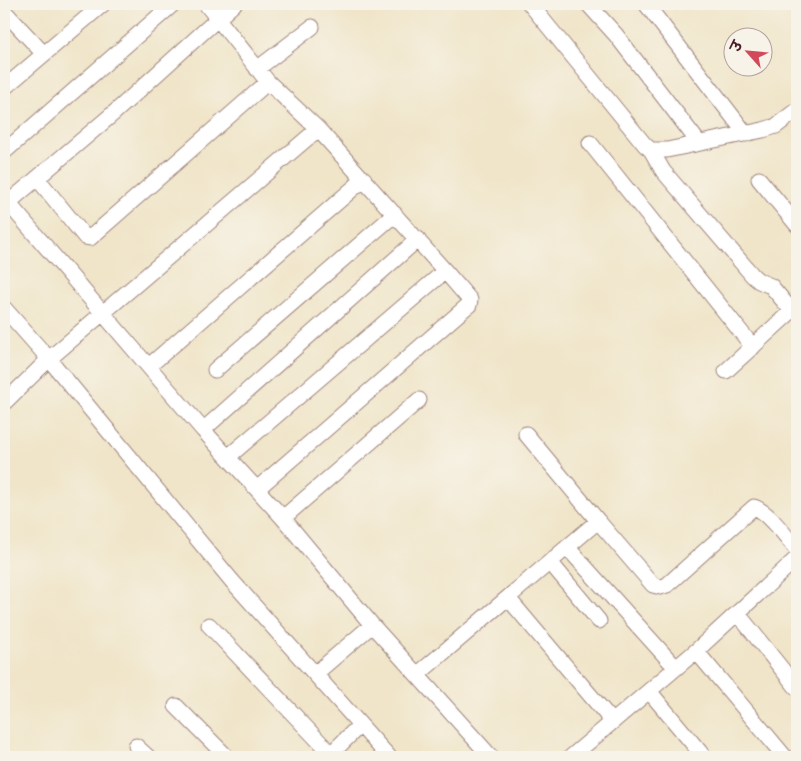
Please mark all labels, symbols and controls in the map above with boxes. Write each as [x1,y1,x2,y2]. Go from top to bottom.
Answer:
north arrow [724,28,774,78]
text: उ [726,37,747,56]

